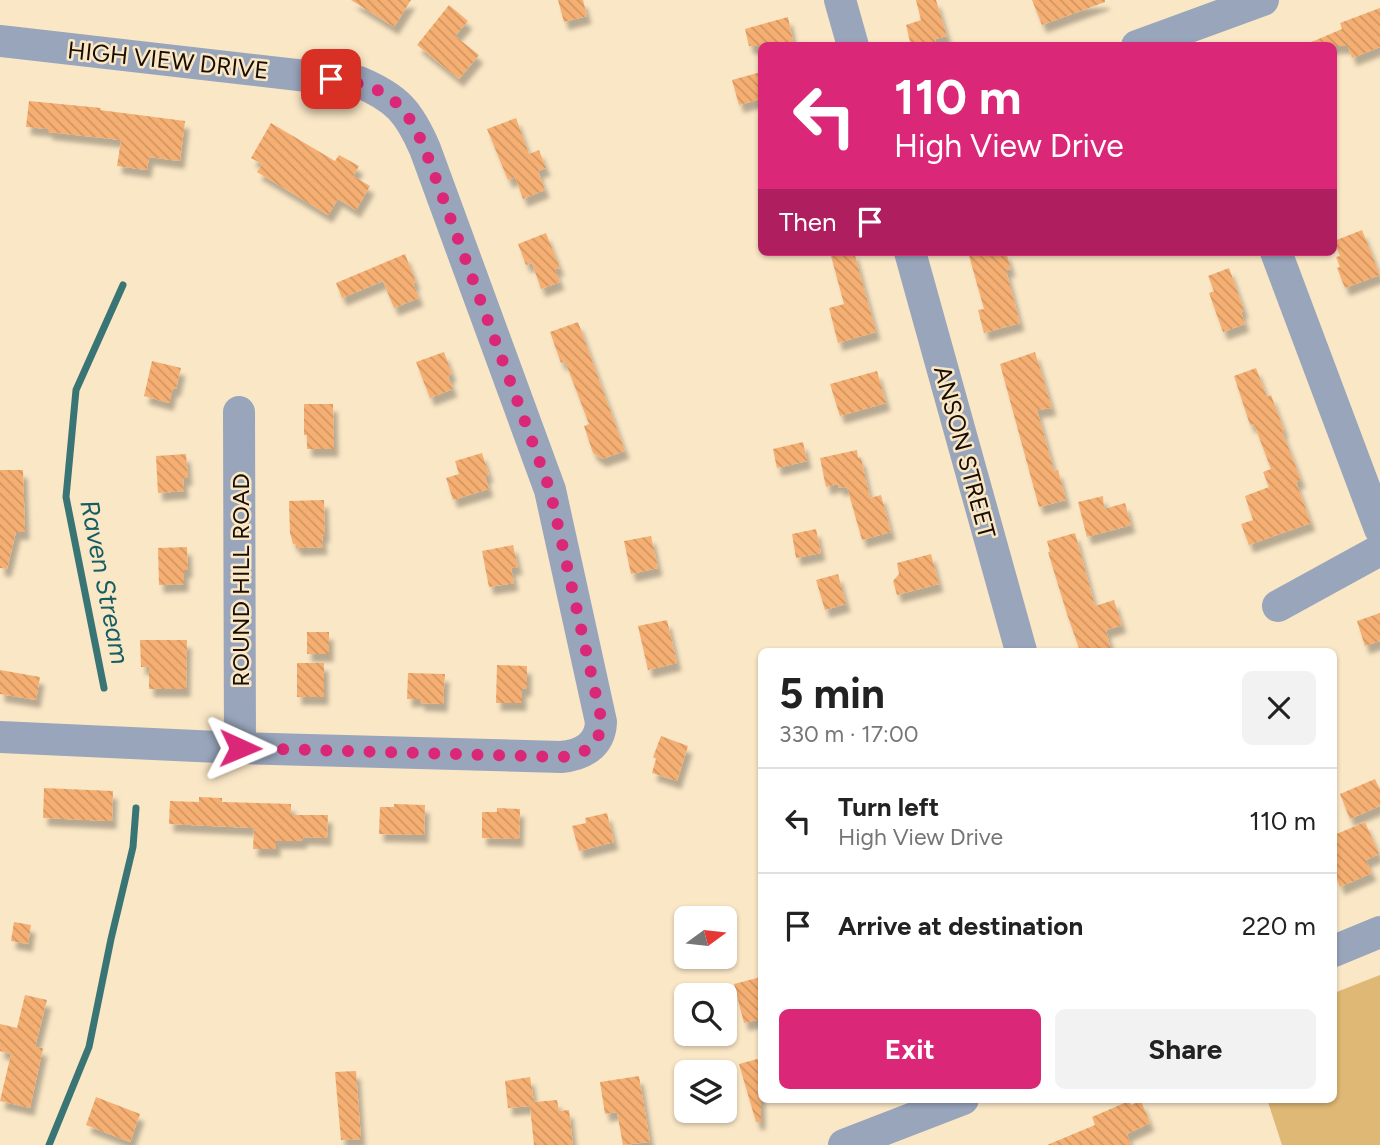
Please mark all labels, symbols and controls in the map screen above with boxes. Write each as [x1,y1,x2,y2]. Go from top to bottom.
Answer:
street label: HIGH VIEW DRIVE [66,35,270,85]
pin [301,49,361,109]
icon: arrive [312,60,350,98]
text: 110 m [894,67,1022,126]
icon: left [779,70,870,161]
text: High View Drive [894,127,1124,165]
icon: arrive [851,203,889,241]
text: Then [779,206,837,238]
street label: ANSON STREET [928,363,1002,541]
street label: ROUND HILL ROAD [226,473,255,687]
water label: Raven Stream [73,497,137,667]
text: 5 min [779,668,885,719]
button: close [1242,671,1316,745]
position arrow [203,711,277,785]
text: 330 m · 17:00 [779,720,918,748]
text: Turn left [838,791,939,823]
icon: left [779,802,817,840]
text: 110 m [1249,805,1316,837]
text: High View Drive [838,823,1003,851]
north arrow [674,906,737,970]
map controls [674,906,737,1123]
icon: arrive [779,907,817,945]
text: Arrive at destination [838,910,1083,942]
text: 220 m [1242,910,1316,942]
button: search [674,983,737,1046]
button: Exit [779,1009,1041,1089]
button: Share [1055,1009,1316,1089]
button: layers [674,1060,737,1123]

